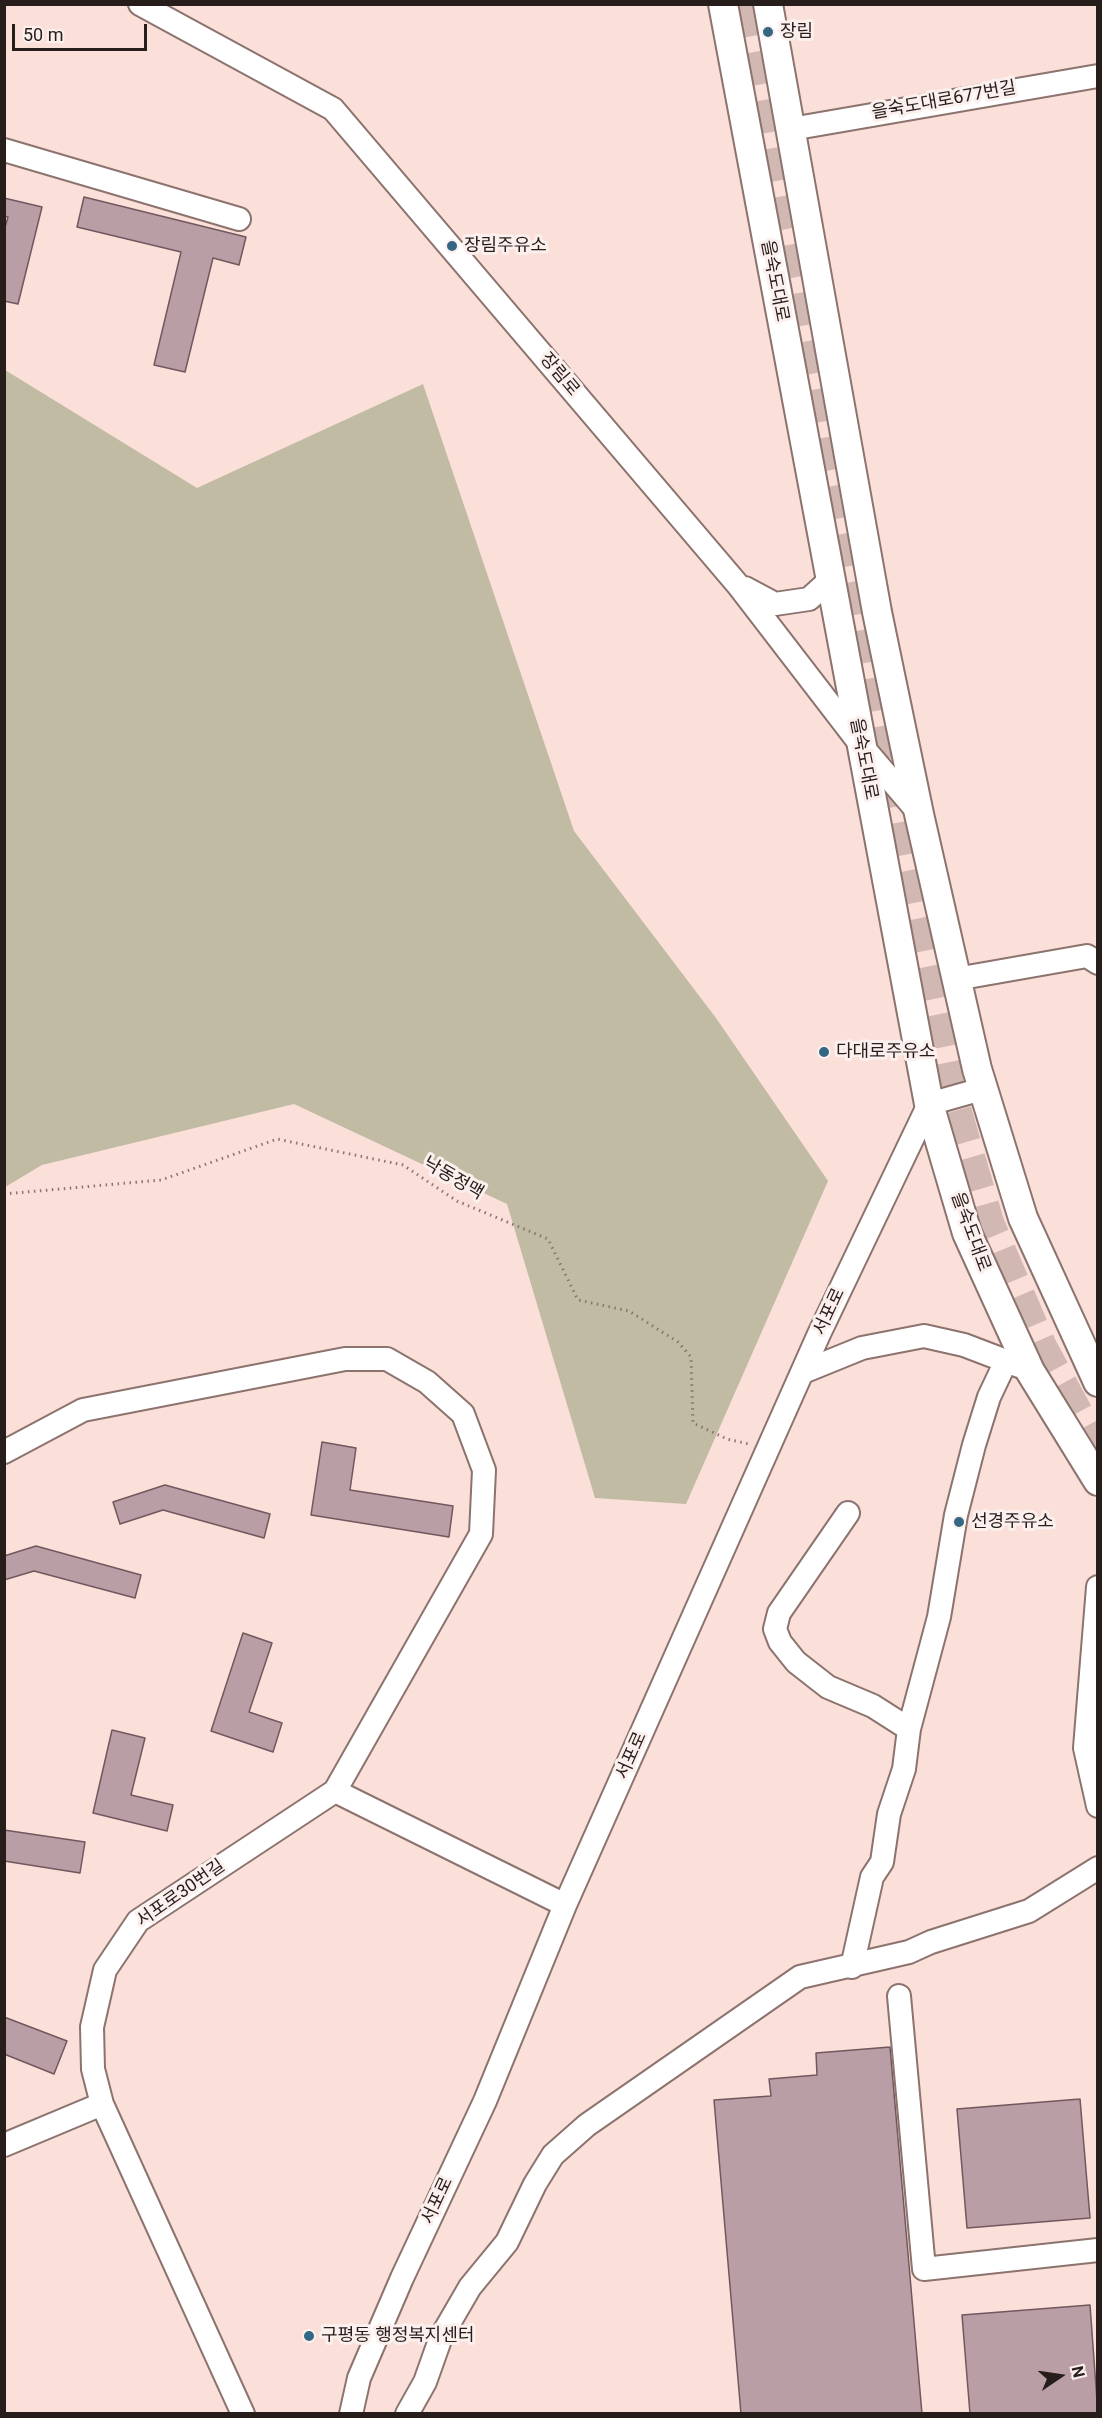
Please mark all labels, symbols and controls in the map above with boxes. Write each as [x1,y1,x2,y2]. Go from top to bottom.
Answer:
scale bar [15,12,150,50]
place label: 장림 [780,21,813,43]
text: 50 m [23,24,63,45]
marker: 장림 [761,25,775,39]
street label: 을숙도대로677번길 [870,78,1018,124]
place label: 장림주유소 [464,235,547,257]
street label: 을숙도대로 [755,238,793,324]
marker: 장림주유소 [445,239,459,253]
street label: 장림로 [535,349,583,401]
street label: 을숙도대로 [844,716,882,802]
place label: 다대로주유소 [836,1041,935,1063]
marker: 다대로주유소 [817,1045,831,1059]
street label: 낙동정맥 [419,1153,487,1205]
street label: 을숙도대로 [946,1189,994,1275]
street label: 서포로 [810,1285,850,1339]
place label: 선경주유소 [971,1511,1054,1533]
marker: 선경주유소 [952,1515,966,1529]
street label: 서포로 [612,1729,652,1783]
street label: 서포로30번길 [133,1856,229,1932]
street label: 서포로 [418,2174,458,2228]
place label: 구평동 행정복지센터 [321,2325,475,2347]
marker: 구평동 행정복지센터 [302,2329,316,2343]
north arrow [1030,2346,1090,2406]
text: N [1067,2364,1089,2379]

